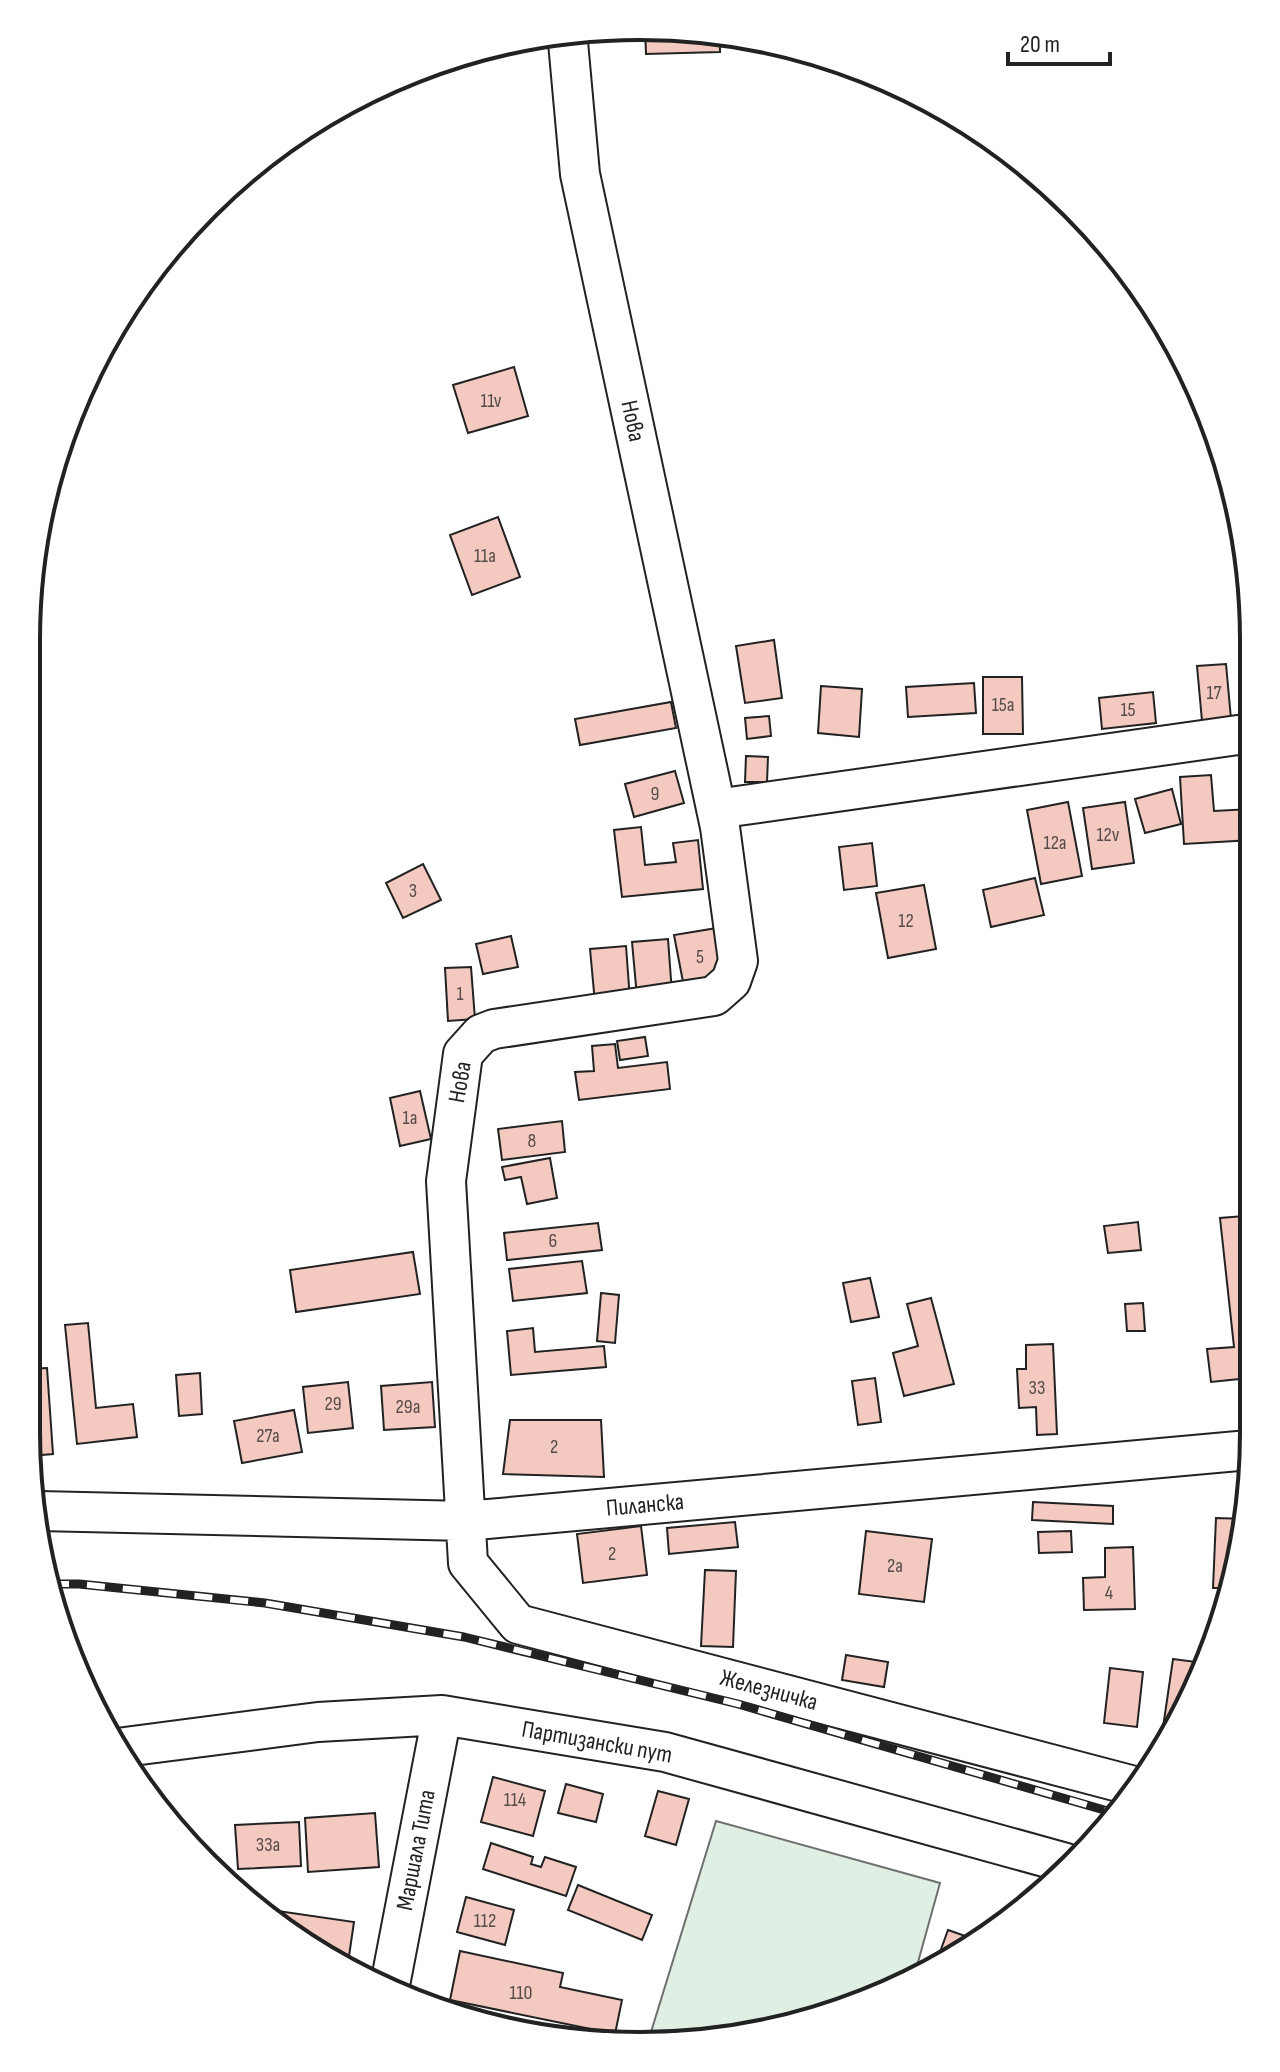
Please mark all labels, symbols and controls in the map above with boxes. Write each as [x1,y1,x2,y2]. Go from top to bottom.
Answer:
scale bar [1008,16,1110,66]
text: 20 m [1020,30,1060,59]
house number: 11v [480,389,502,413]
street label: Нова [615,398,651,444]
house number: 11a [474,544,496,568]
house number: 17 [1207,681,1221,705]
house number: 15a [992,693,1014,717]
house number: 15 [1120,698,1136,722]
house number: 9 [651,782,659,806]
house number: 12v [1096,823,1120,847]
house number: 12a [1043,831,1067,855]
house number: 3 [409,879,417,903]
house number: 12 [898,909,914,933]
house number: 5 [696,945,704,969]
house number: 1 [457,982,464,1006]
street label: Нова [442,1059,478,1105]
house number: 1a [403,1106,417,1130]
house number: 8 [528,1129,536,1153]
house number: 6 [549,1229,557,1253]
house number: 33 [1029,1376,1045,1400]
house number: 29 [324,1392,342,1416]
house number: 29a [396,1395,420,1419]
house number: 27a [256,1424,280,1448]
house number: 2 [550,1435,558,1459]
street label: Пиланска [605,1487,685,1523]
house number: 2 [608,1542,616,1566]
house number: 2a [887,1554,903,1578]
house number: 4 [1105,1581,1113,1605]
street label: Железничка [717,1663,821,1717]
street label: Партизански пут [520,1715,674,1769]
street label: Маршала Тита [390,1787,442,1913]
house number: 114 [504,1788,526,1812]
house number: 33a [256,1833,280,1857]
house number: 112 [474,1909,496,1933]
house number: 110 [510,1981,532,2005]

